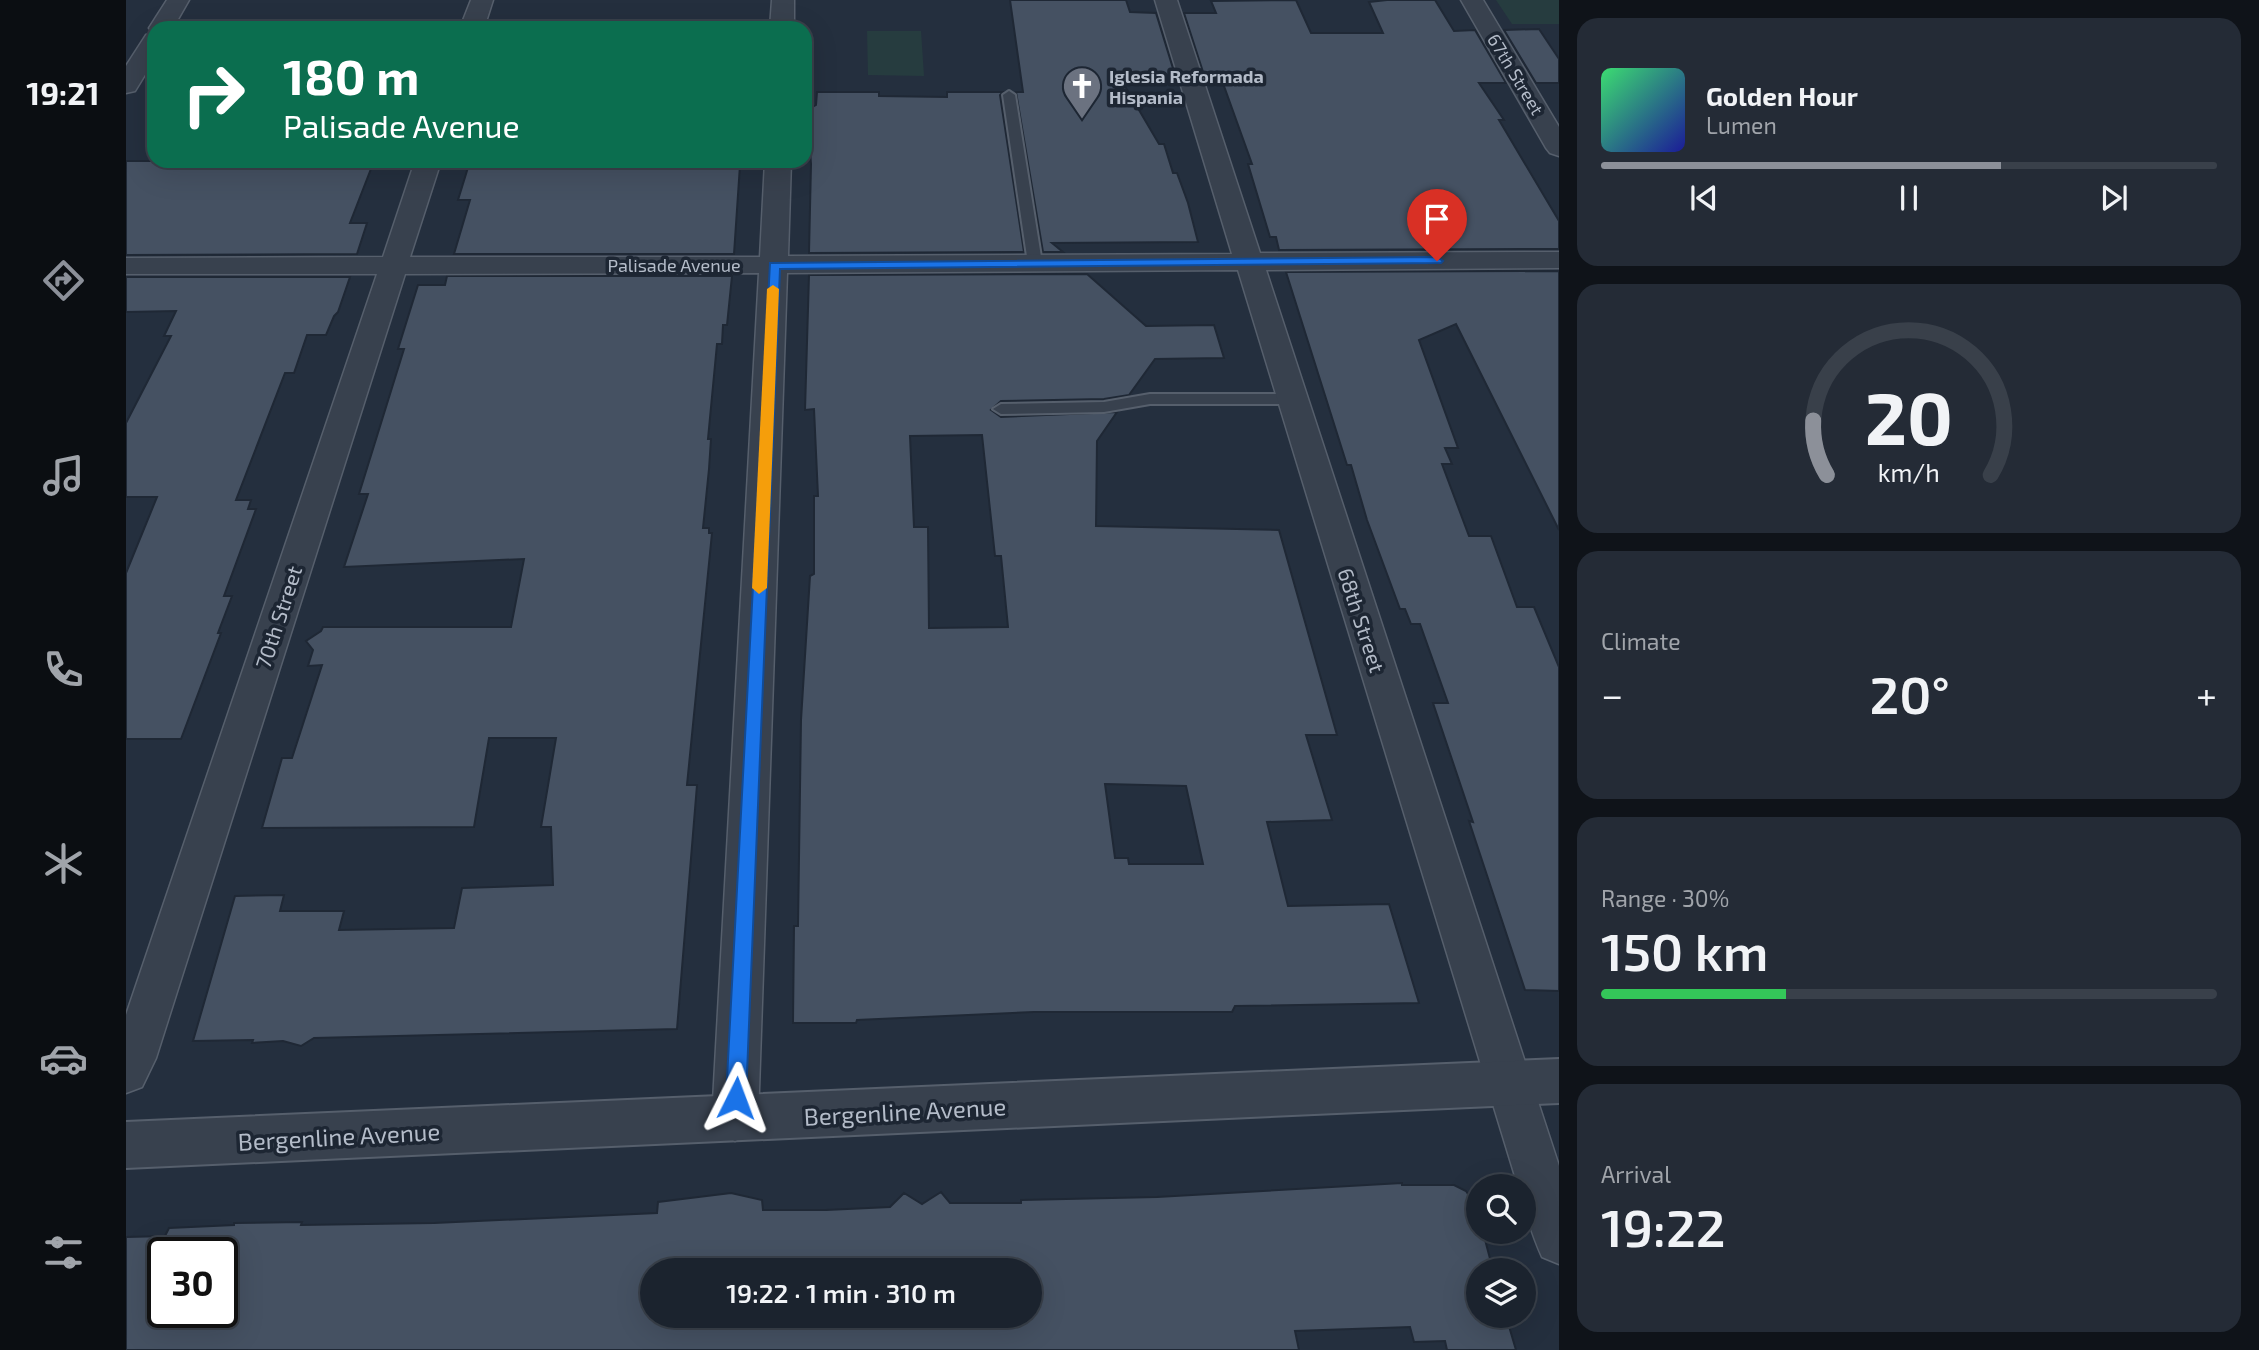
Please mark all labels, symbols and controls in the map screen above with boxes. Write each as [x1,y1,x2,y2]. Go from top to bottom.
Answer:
street label: 67th Street [1483,29,1549,119]
text: 180 m [283,46,419,105]
icon: right [168,49,259,140]
church icon: Iglesia Reformada Hispania [1061,65,1103,120]
place label: Iglesia Reformada Hispania [1109,65,1264,108]
text: 19:21 [26,73,100,111]
text: Golden Hour [1706,80,1858,111]
text: Palisade Avenue [283,106,520,144]
text: Lumen [1706,111,1777,139]
icon: previous [1685,179,1723,217]
icon: pause [1890,179,1928,217]
icon: next [2095,179,2133,217]
pin [1407,189,1467,261]
icon: arrive [1418,200,1456,238]
street label: Palisade Avenue [607,254,741,276]
icon: directions [39,256,88,305]
text: 20 [1865,372,1953,460]
icon: music [39,451,88,500]
text: km/h [1878,456,1940,486]
street label: 70th Street [250,562,306,672]
street label: 68th Street [1333,565,1391,675]
text: Climate [1601,627,1681,655]
icon: phone [39,645,88,694]
text: 20° [1869,662,1950,724]
text: − [1601,671,1623,717]
text: + [2196,671,2217,717]
icon: climate [39,839,88,888]
text: Range · 30% [1601,884,1729,912]
text: 150 km [1601,919,1768,981]
icon: car [39,1034,88,1083]
position arrow [699,1061,773,1135]
street label: Bergenline Avenue [803,1091,1007,1131]
street label: Bergenline Avenue [237,1116,441,1156]
text: Arrival [1601,1160,1671,1188]
map controls [1466,1174,1536,1328]
button: search [1466,1174,1536,1244]
text: 19:22 [1601,1195,1726,1257]
icon: filters [39,1228,88,1277]
speed limit sign: 30 [147,1237,238,1328]
button: layers [1466,1258,1536,1328]
text: 19:22 · 1 min · 310 m [726,1277,956,1308]

